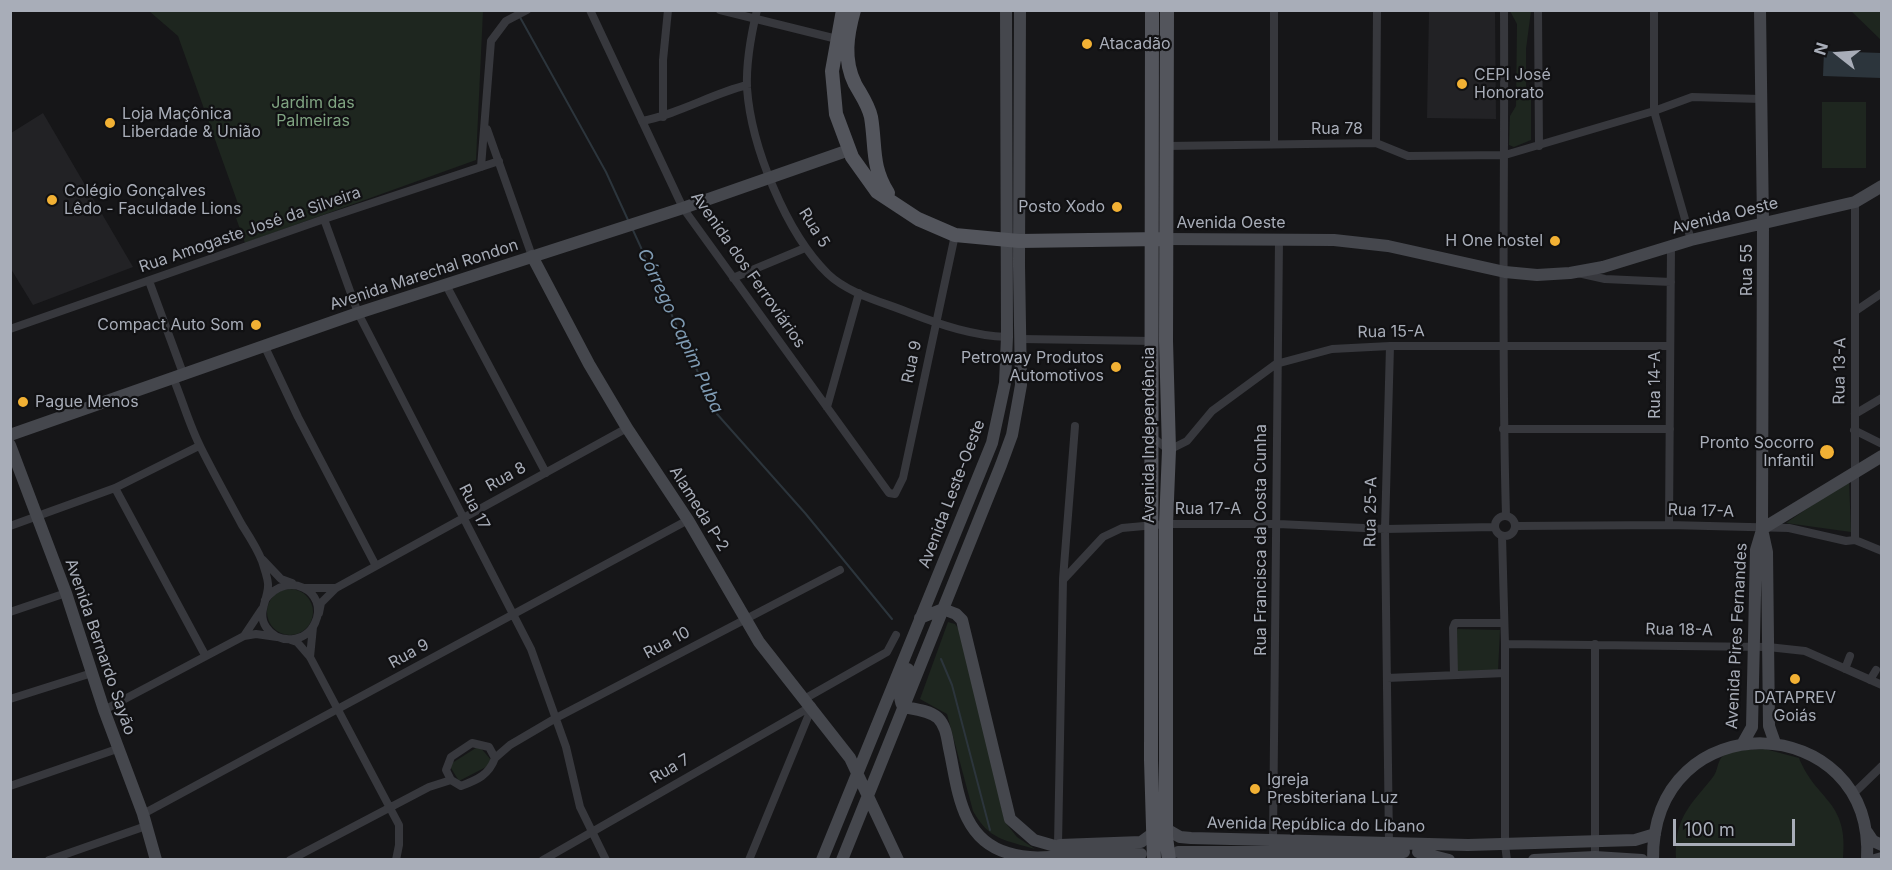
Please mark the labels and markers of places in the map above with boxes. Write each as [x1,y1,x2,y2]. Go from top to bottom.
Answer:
place label: Atacadão [1099,34,1171,54]
marker: Atacadão [1080,37,1094,51]
place label: CEPI José Honorato [1474,65,1551,103]
marker: CEPI José Honorato [1455,77,1469,91]
place label: Loja Maçônica Liberdade & União [122,104,261,142]
marker: Loja Maçônica Liberdade & União [103,116,117,130]
place label: Colégio Gonçalves Lêdo - Faculdade Lions [64,181,241,219]
marker: Colégio Gonçalves Lêdo - Faculdade Lions [45,193,59,207]
place label: Posto Xodo [1018,197,1105,217]
marker: Posto Xodo [1110,200,1124,214]
place label: H One hostel [1445,231,1543,251]
marker: H One hostel [1548,234,1562,248]
place label: Compact Auto Som [97,315,244,335]
marker: Compact Auto Som [249,318,263,332]
place label: Petroway Produtos Automotivos [961,348,1104,386]
marker: Petroway Produtos Automotivos [1109,360,1123,374]
place label: Pague Menos [35,392,139,412]
marker: Pague Menos [16,395,30,409]
place label: Pronto Socorro Infantil [1700,433,1814,471]
marker: Pronto Socorro Infantil [1818,443,1836,461]
marker: DATAPREV Goiás [1788,672,1802,686]
place label: DATAPREV Goiás [1754,688,1836,726]
place label: Igreja Presbiteriana Luz [1267,770,1398,808]
marker: Igreja Presbiteriana Luz [1248,782,1262,796]

